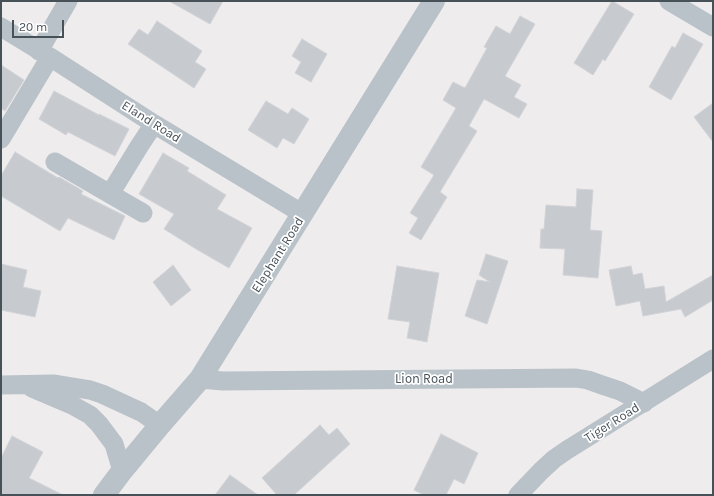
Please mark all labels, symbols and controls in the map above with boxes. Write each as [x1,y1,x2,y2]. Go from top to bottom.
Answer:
scale bar [14,12,66,38]
text: 20 m [19,20,47,34]
street label: Eland Road [119,98,183,146]
street label: Elephant Road [249,214,307,296]
street label: Lion Road [395,371,453,387]
street label: Tiger Road [582,400,642,446]

